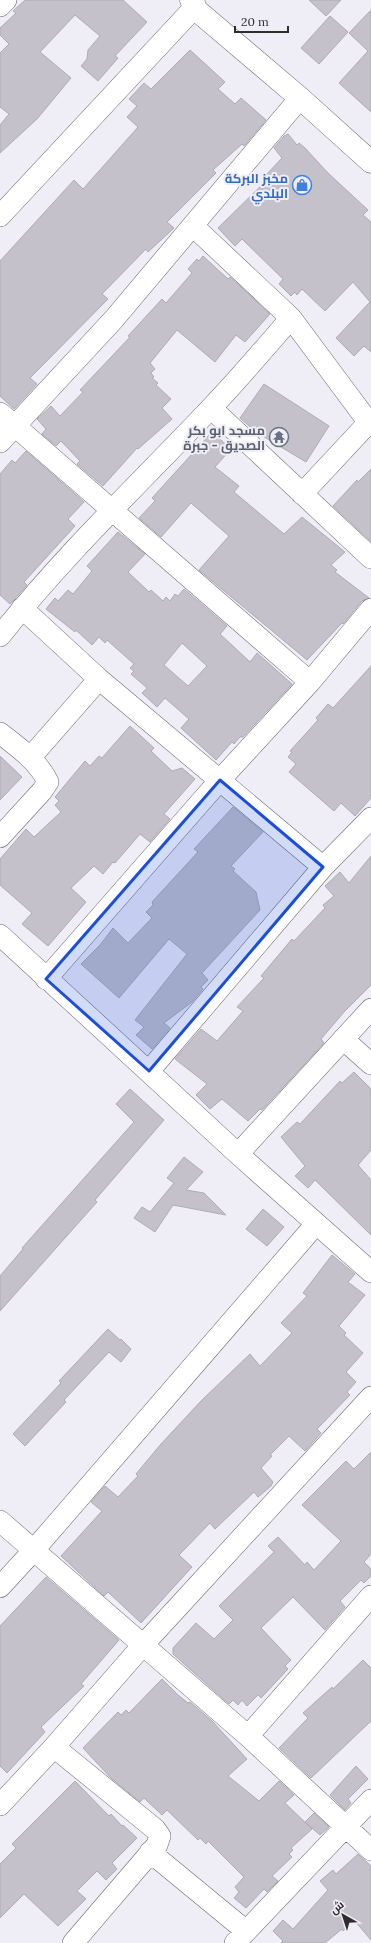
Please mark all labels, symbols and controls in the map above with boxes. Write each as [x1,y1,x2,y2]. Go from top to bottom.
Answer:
scale bar [235,8,288,34]
text: 20 m [241,14,269,29]
place label: مخبز البركة البلدي [225,170,288,205]
shop icon: مخبز البركة البلدي [291,174,313,196]
place label: مسجد ابو بكر الصديق - جبرة [183,422,265,454]
temple icon: مسجد ابو بكر الصديق - جبرة [268,426,290,448]
north arrow [323,1895,363,1935]
text: ش [327,1897,347,1917]

